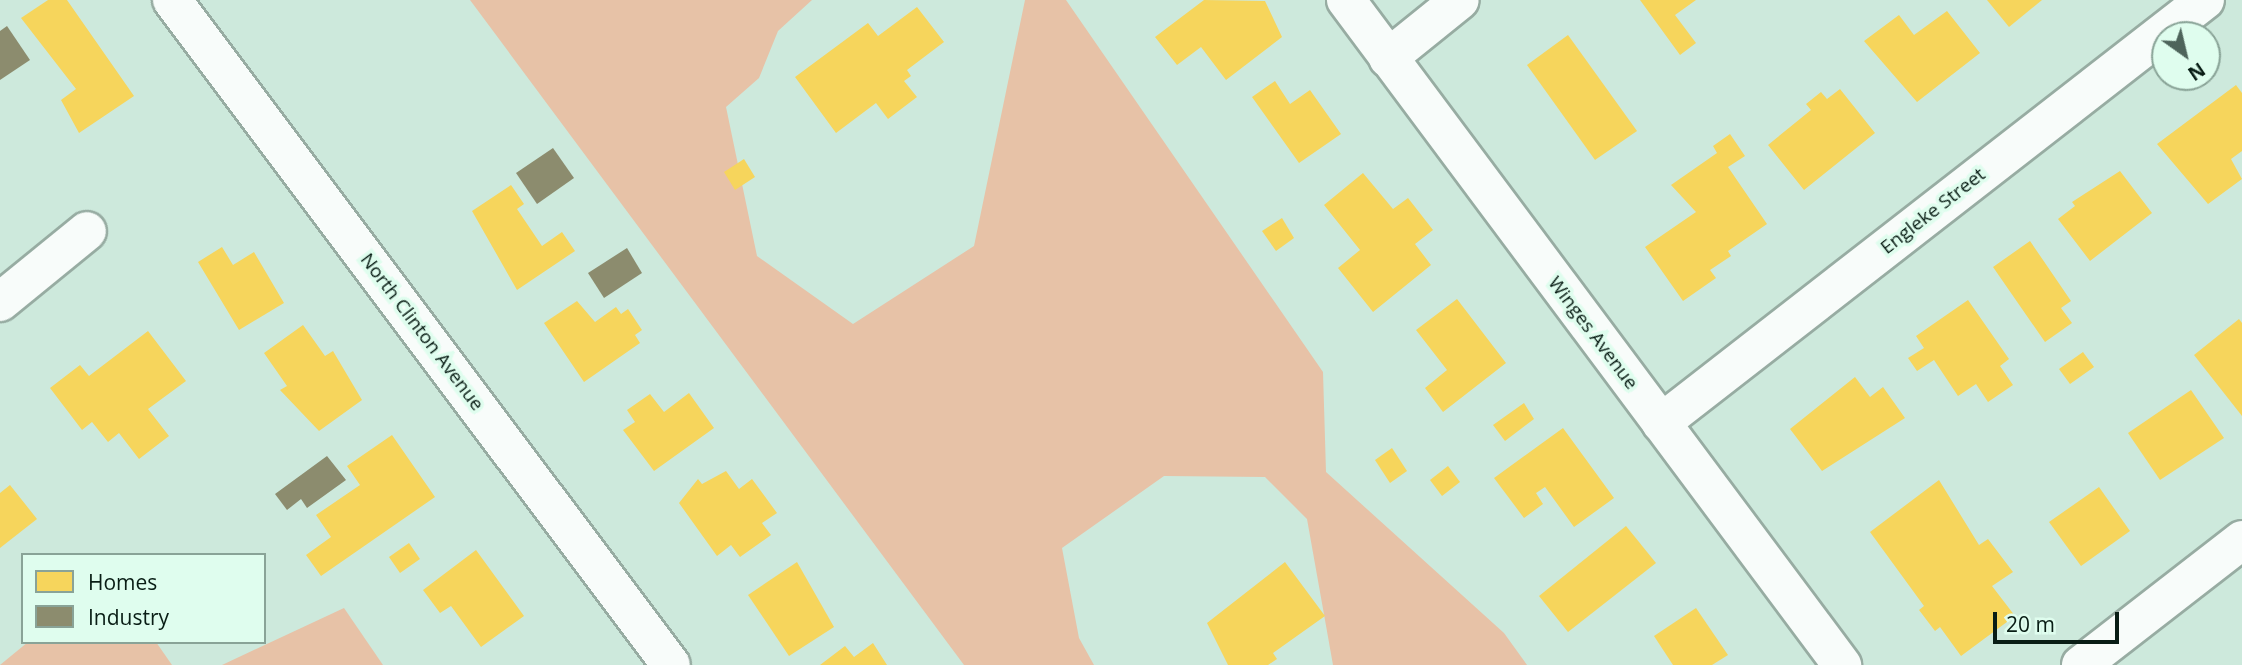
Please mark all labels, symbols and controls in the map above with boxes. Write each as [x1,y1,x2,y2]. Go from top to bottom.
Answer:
north arrow [2151,21,2221,91]
text: N [2183,57,2210,87]
street label: Engleke Street [1876,163,1990,259]
street label: North Clinton Avenue [355,249,489,415]
street label: Winges Avenue [1543,272,1643,394]
legend [21,553,266,644]
text: Homes [88,568,157,596]
scale bar [1997,598,2123,642]
text: Industry [88,603,169,631]
text: 20 m [2006,610,2055,638]

